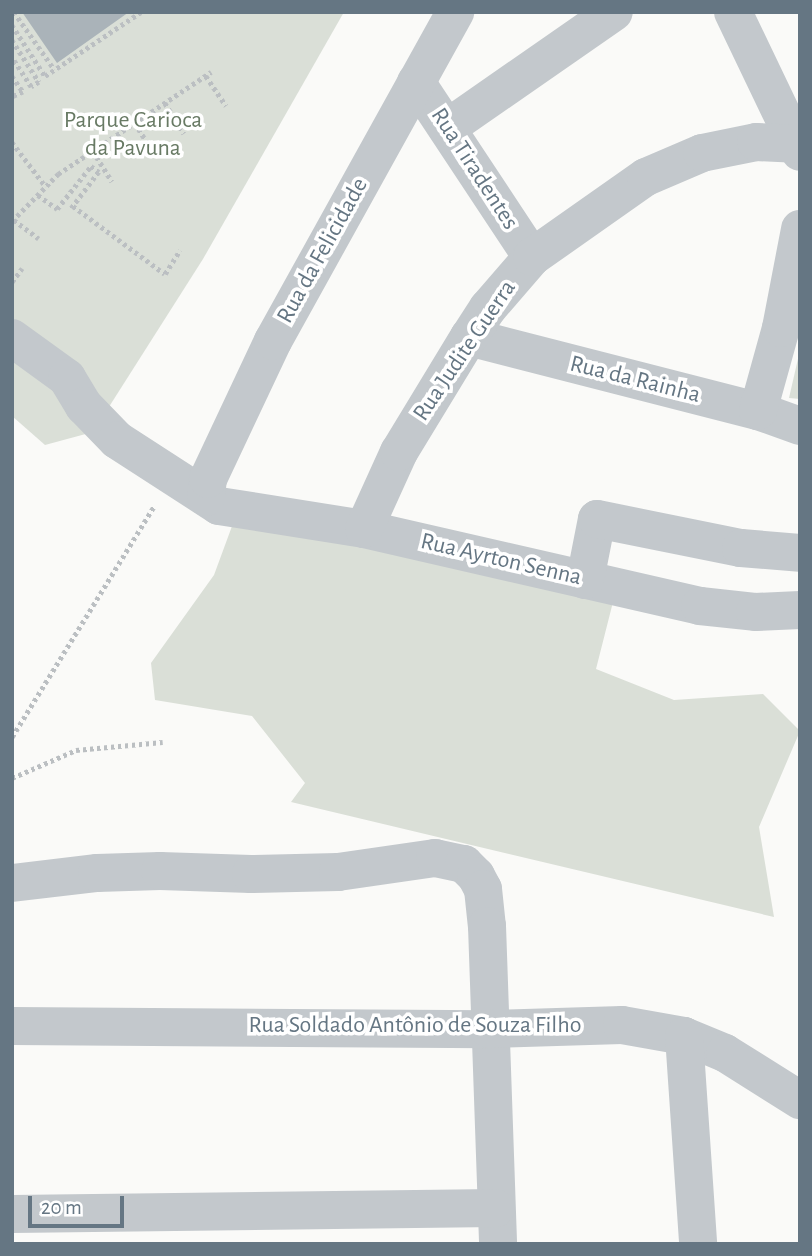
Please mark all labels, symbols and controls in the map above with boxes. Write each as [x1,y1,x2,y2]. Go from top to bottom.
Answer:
street label: Rua Tiradentes [424,103,524,235]
park label: Parque Carioca da Pavuna [64,107,202,163]
street label: Rua da Felicidade [271,173,375,329]
street label: Rua Judite Guerra [407,275,523,427]
street label: Rua da Rainha [567,350,703,410]
street label: Rua Ayrton Senna [418,527,584,593]
street label: Rua Soldado Antônio de Souza Filho [249,1012,581,1040]
scale bar [32,1182,128,1226]
text: 20 m [41,1197,82,1218]

